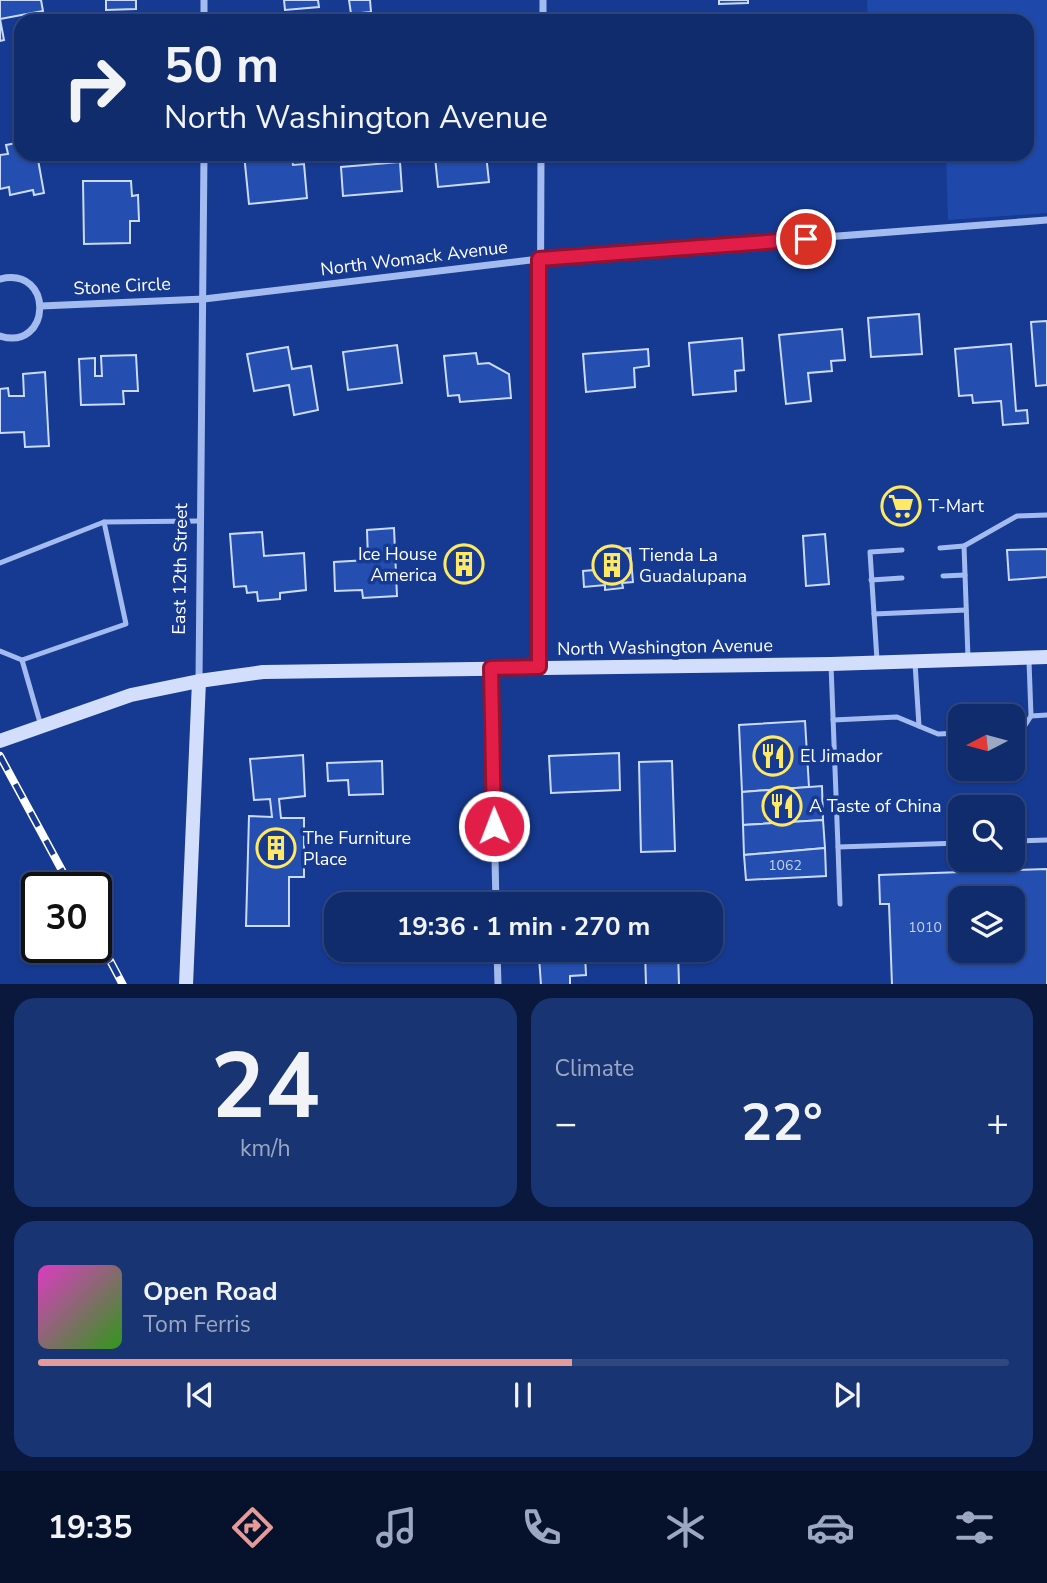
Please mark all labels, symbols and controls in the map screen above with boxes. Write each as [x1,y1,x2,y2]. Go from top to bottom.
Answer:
text: 50 m [164,32,279,99]
icon: right [49,42,140,133]
text: North Washington Avenue [164,96,548,139]
pin [776,209,836,269]
icon: arrive [787,220,825,258]
street label: North Womack Avenue [319,235,509,281]
street label: Stone Circle [73,271,171,301]
supermarket icon: T-Mart [880,485,922,527]
place label: T-Mart [928,494,984,518]
street label: East 12th Street [167,502,193,635]
place label: Ice House America [358,542,437,587]
building icon: Ice House America [443,543,485,585]
place label: Tienda La Guadalupana [639,543,747,588]
building icon: Tienda La Guadalupana [591,544,633,586]
street label: North Washington Avenue [557,633,773,661]
north arrow [948,704,1026,780]
map controls [948,704,1025,963]
restaurant icon: El Jimador [752,735,794,777]
place label: El Jimador [800,744,883,768]
restaurant icon: A Taste of China [761,785,803,827]
position arrow [457,789,531,863]
place label: A Taste of China [809,794,942,818]
button: search [948,795,1025,872]
place label: The Furniture Place [303,826,411,871]
building icon: The Furniture Place [255,827,297,869]
house number: 1062 [768,856,802,875]
speed limit sign: 30 [21,872,112,963]
button: layers [948,886,1025,963]
text: 19:36 · 1 min · 270 m [397,909,650,944]
house number: 1010 [908,918,942,937]
text: 24 [211,1025,320,1149]
text: Climate [555,1053,634,1084]
text: 22° [741,1087,823,1158]
text: − [555,1098,577,1149]
text: + [986,1098,1009,1149]
text: km/h [240,1133,291,1164]
text: Open Road [143,1274,278,1309]
text: Tom Ferris [143,1309,251,1340]
icon: previous [181,1376,219,1414]
icon: pause [504,1376,542,1414]
icon: next [828,1376,866,1414]
icon: directions [228,1503,277,1552]
icon: music [372,1503,421,1552]
icon: phone [517,1503,566,1552]
icon: climate [661,1503,710,1552]
icon: car [806,1503,855,1552]
icon: filters [950,1503,999,1552]
text: 19:35 [48,1506,132,1549]

